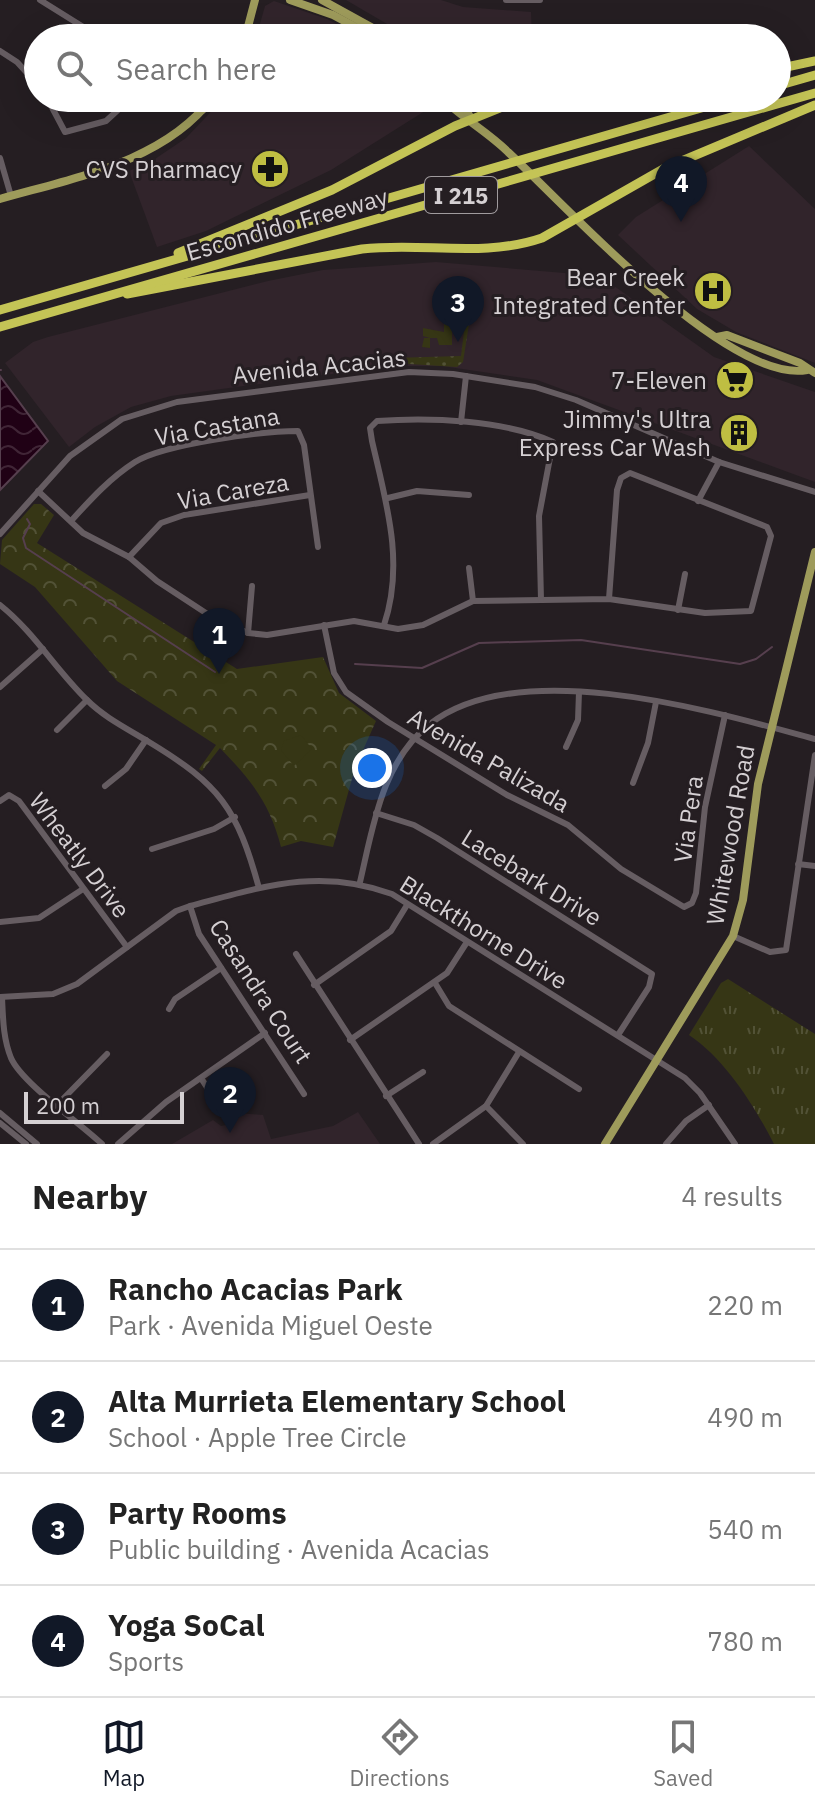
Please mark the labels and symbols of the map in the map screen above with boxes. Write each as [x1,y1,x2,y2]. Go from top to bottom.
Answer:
pharmacy icon: CVS Pharmacy [249,148,291,190]
place label: CVS Pharmacy [85,153,242,185]
pin: 4 [655,156,707,222]
road number: I 215 [425,177,497,213]
street label: Escondido Freeway [182,180,392,268]
place label: Bear Creek Integrated Center [493,261,685,321]
hospital icon: Bear Creek Integrated Center [692,270,734,312]
pin: 3 [432,276,484,342]
street label: Avenida Acacias [231,341,407,391]
supermarket icon: 7-Eleven [714,359,756,401]
place label: 7-Eleven [611,364,707,396]
street label: Via Castana [152,399,282,453]
place label: Jimmy's Ultra Express Car Wash [519,403,711,463]
building icon: Jimmy's Ultra Express Car Wash [718,412,760,454]
street label: Via Careza [175,465,291,517]
pin: 1 [193,608,245,674]
street label: Avenida Palizada [402,701,576,819]
street label: Whitewood Road [698,742,762,928]
your location [352,748,392,788]
street label: Via Pera [666,773,710,865]
street label: Wheatly Drive [22,786,138,924]
street label: Lacebark Drive [456,821,608,933]
street label: Blackthorne Drive [394,868,574,996]
street label: Casandra Court [202,913,320,1069]
pin: 2 [204,1067,256,1133]
scale bar [24,1088,184,1124]

